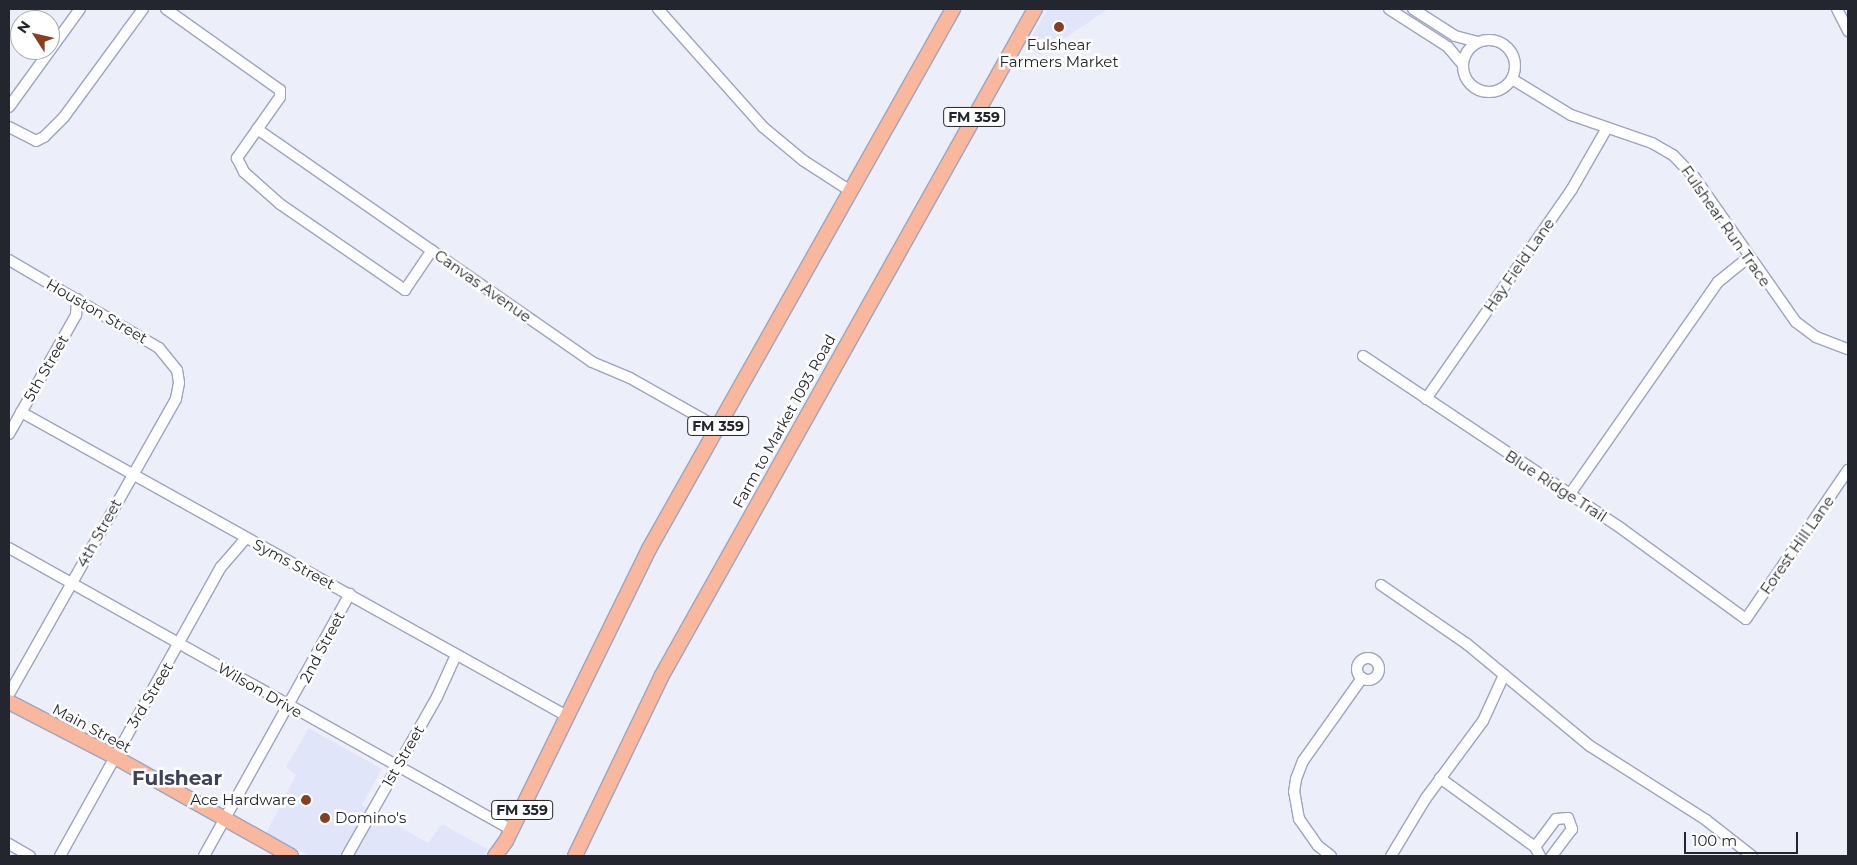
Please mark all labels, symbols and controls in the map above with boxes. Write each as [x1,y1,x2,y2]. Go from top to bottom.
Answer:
north arrow [10,10,60,60]
text: N [13,17,34,37]
marker: Fulshear Farmers Market [1053,21,1065,33]
place label: Fulshear Farmers Market [999,35,1119,70]
road number: FM 359 [943,105,1005,128]
street label: Fulshear Run Trace [1677,162,1775,290]
street label: Hay Field Lane [1480,215,1558,315]
street label: Canvas Avenue [431,246,535,326]
street label: Houston Street [43,275,151,347]
street label: 5th Street [20,331,72,405]
street label: Farm to Market 1093 Road [729,331,839,511]
road number: FM 359 [687,414,749,438]
street label: Blue Ridge Trail [1502,446,1610,526]
street label: Forest Hill Lane [1756,492,1838,598]
street label: 4th Street [73,496,125,570]
street label: Syms Street [250,535,338,593]
street label: 2nd Street [296,608,348,686]
street label: 3rd Street [123,659,177,731]
street label: Wilson Drive [215,659,305,721]
street label: Main Street [50,700,134,756]
street label: 1st Street [378,722,428,790]
district label: Fulshear [132,766,222,790]
place label: Ace Hardware [190,791,296,809]
marker: Ace Hardware [300,794,312,806]
road number: FM 359 [491,798,553,822]
place label: Domino's [335,809,406,827]
marker: Domino's [319,812,331,824]
scale bar [1687,822,1801,854]
text: 100 m [1692,831,1737,850]

